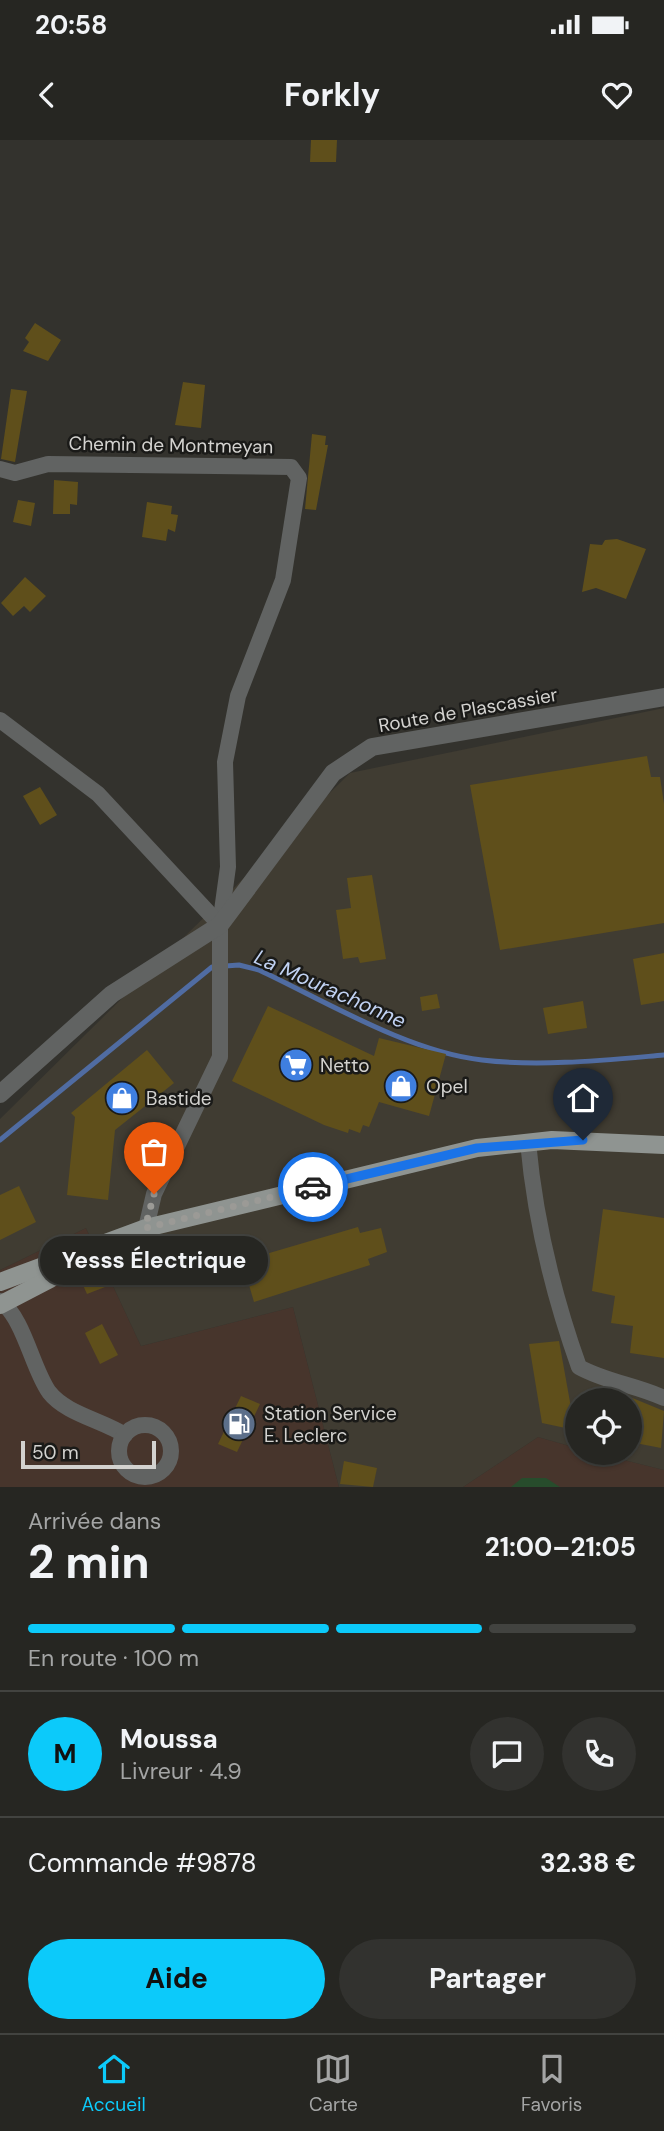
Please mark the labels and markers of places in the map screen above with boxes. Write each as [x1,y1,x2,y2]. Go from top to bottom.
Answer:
supermarket icon: Netto [277,1046,315,1084]
place label: Netto [320,1053,370,1078]
shop icon: Opel [382,1067,420,1105]
pin [553,1068,613,1140]
place label: Opel [426,1074,468,1099]
shop icon: Bastide [103,1079,141,1117]
place label: Bastide [146,1086,212,1111]
pin [124,1122,184,1194]
callout: Yesss Électrique [40,1236,268,1285]
place label: Station Service E. Leclerc [264,1401,397,1448]
fuel station icon: Station Service E. Leclerc [220,1405,258,1443]

